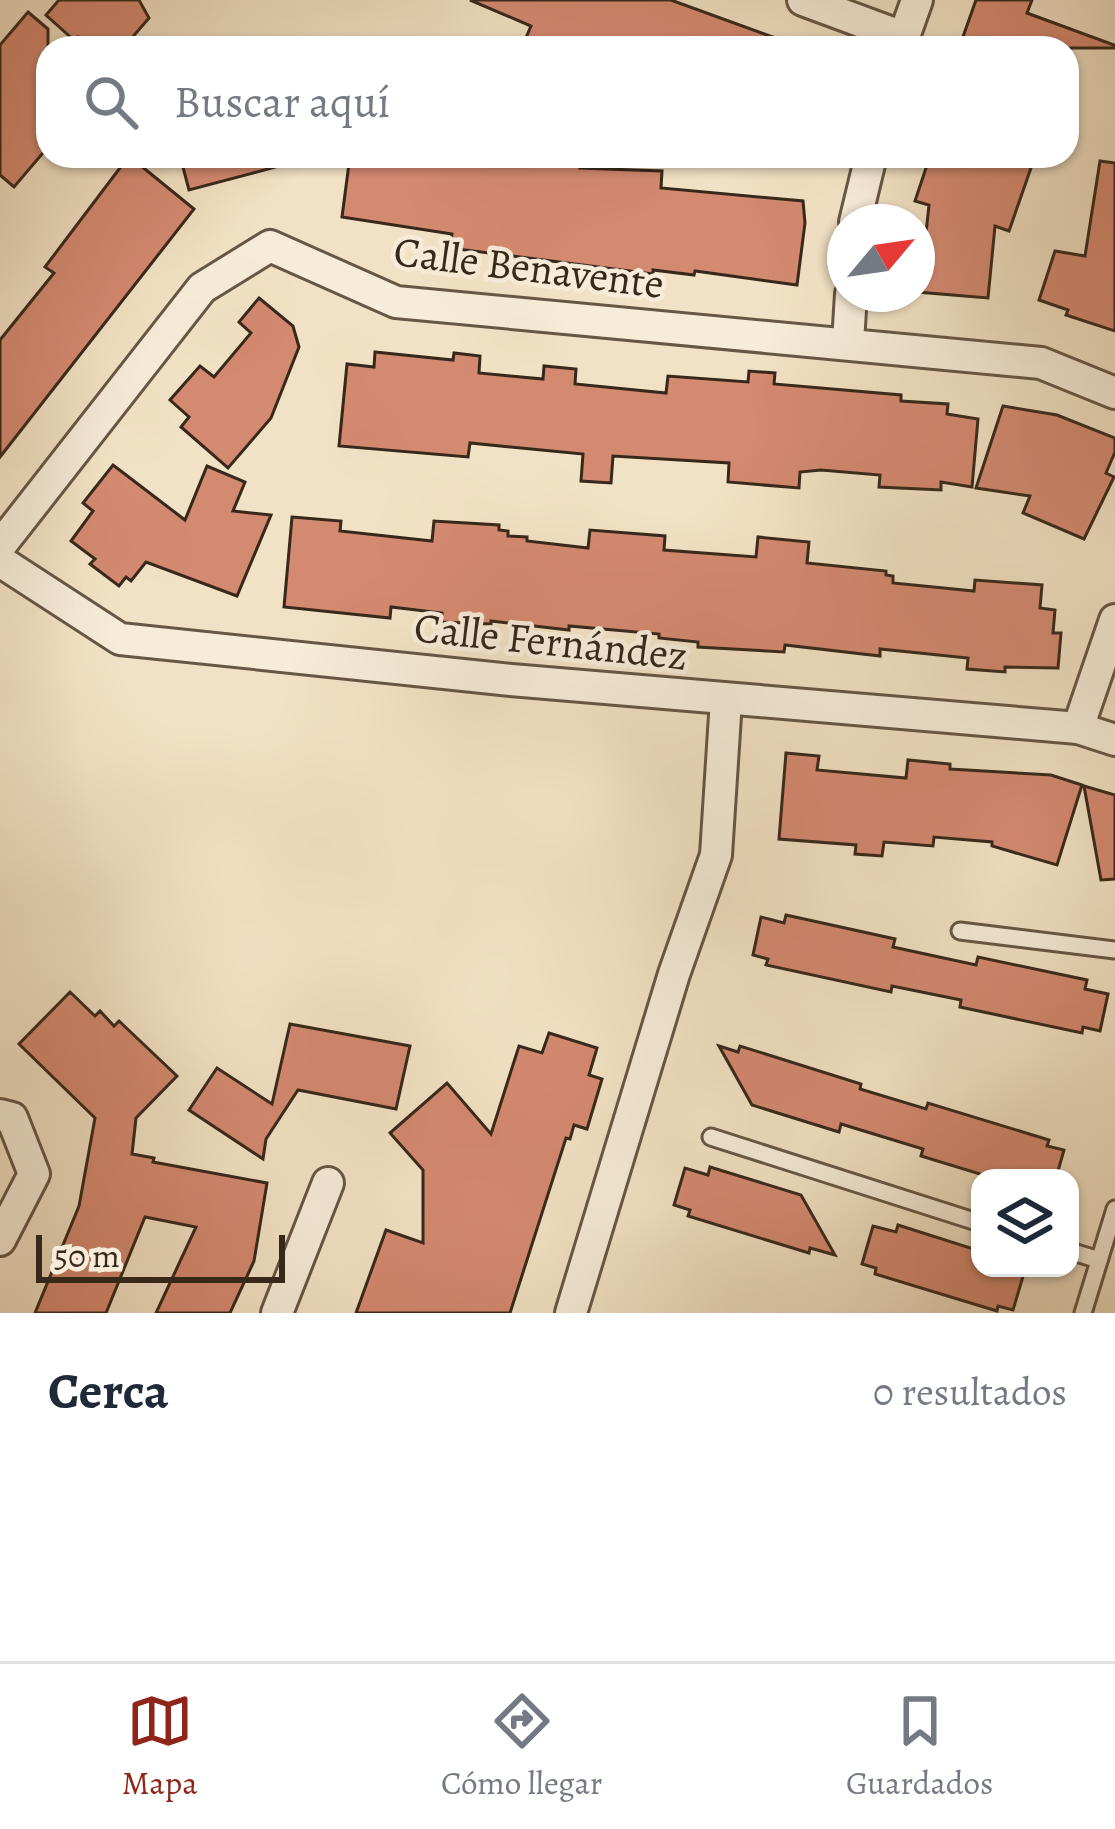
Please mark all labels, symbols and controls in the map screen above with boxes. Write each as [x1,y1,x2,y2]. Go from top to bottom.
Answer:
search box [36,36,1079,168]
icon: search [78,69,144,135]
text: Buscar aquí [174,71,390,133]
north arrow [827,204,935,312]
street label: Calle Benavente [391,222,667,312]
street label: Calle Fernández [412,598,690,684]
map controls [971,1169,1079,1277]
button: layers [971,1169,1079,1277]
scale bar [36,1229,285,1282]
text: 50 m [54,1233,120,1278]
text: Cerca [48,1356,169,1426]
text: 0 resultados [873,1365,1067,1418]
tab: Mapa [122,1688,198,1805]
tab: Cómo llegar [441,1688,602,1805]
tab: Guardados [846,1688,993,1805]

